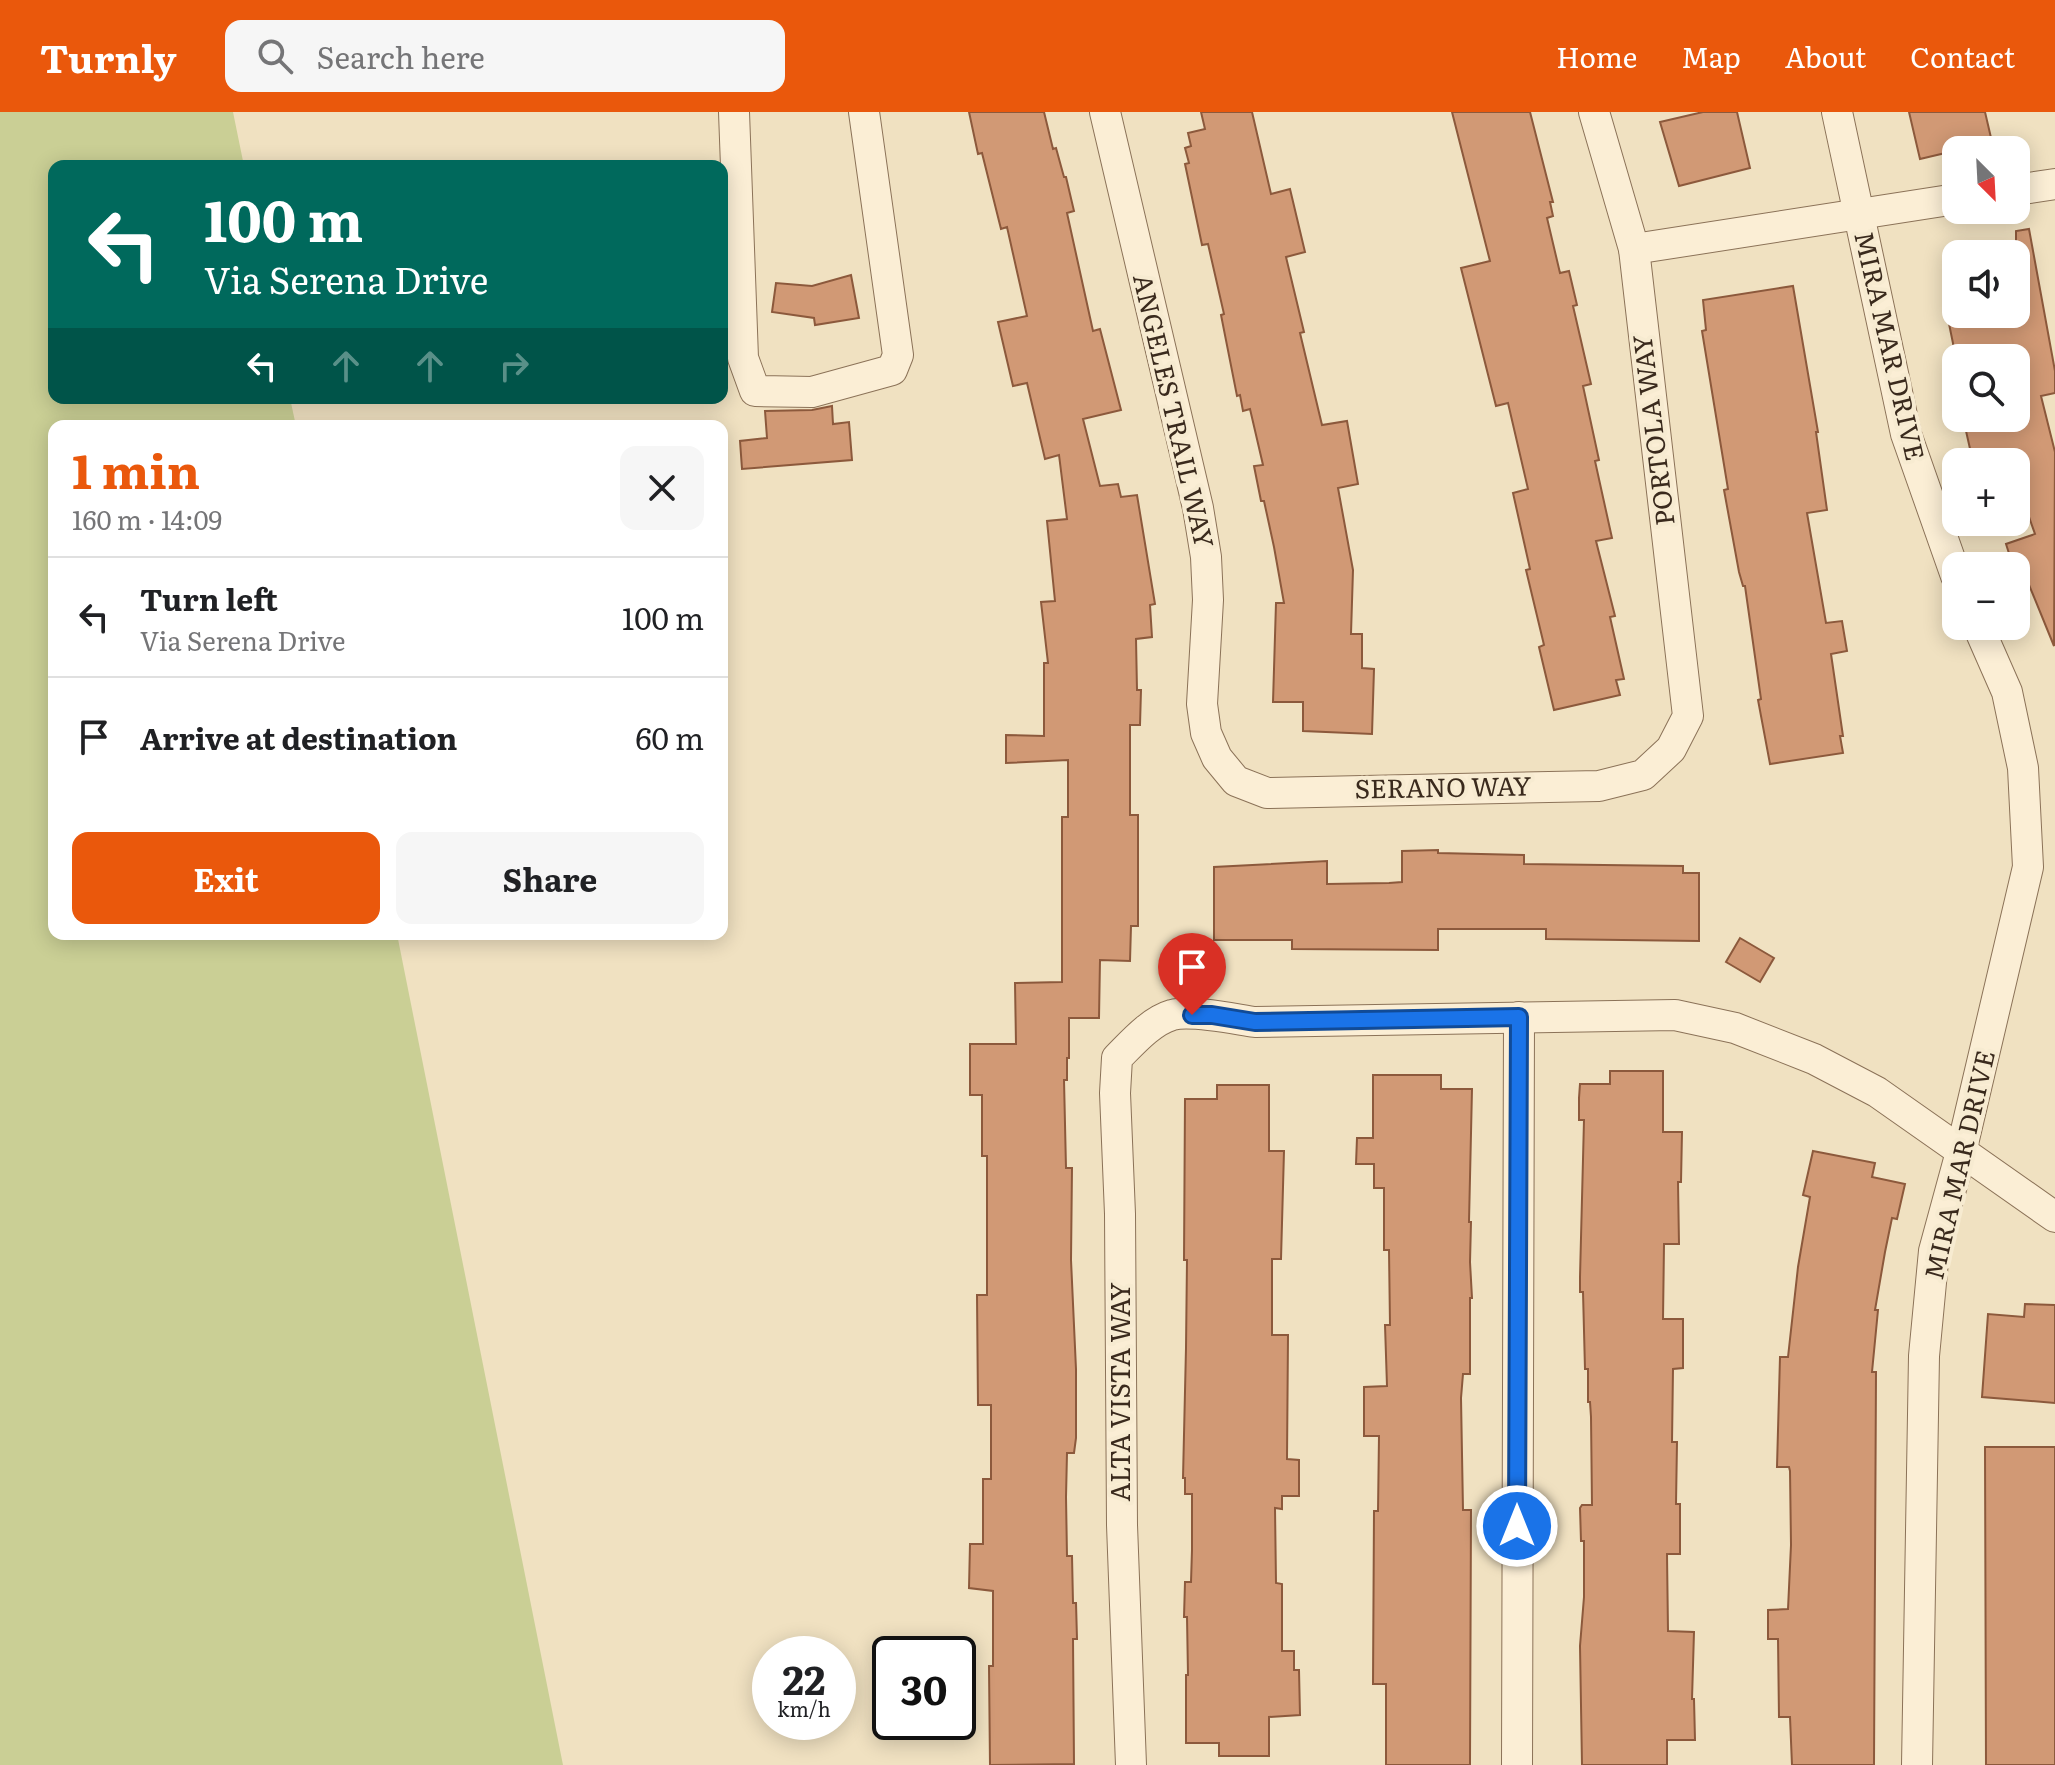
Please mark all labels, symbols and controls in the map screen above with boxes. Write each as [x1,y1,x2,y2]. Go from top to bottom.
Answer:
search box [225,20,785,92]
text: Turnly [40,28,177,85]
icon: search [253,34,297,78]
text: Search here [317,34,485,78]
text: Home [1556,35,1637,77]
text: Map [1681,35,1741,77]
text: About [1785,35,1866,77]
text: Contact [1910,35,2015,77]
north arrow [1942,136,2030,224]
map controls [1942,136,2030,640]
text: 100 m [204,176,363,259]
icon: left [72,192,176,296]
street label: MIRA MAR DRIVE [1846,227,1937,464]
button: sound [1942,240,2030,328]
text: Via Serena Drive [204,252,489,305]
street label: ANGELES TRAIL WAY [1125,269,1226,552]
street label: PORTOLA WAY [1620,332,1683,528]
icon: left [240,344,284,388]
icon: ahead [324,344,368,388]
icon: ahead [408,344,452,388]
icon: right [492,344,536,388]
button: search [1942,344,2030,432]
text: 1 min [72,433,200,504]
button: close [620,446,704,530]
button: + [1942,448,2030,536]
text: 160 m · 14:09 [72,499,222,538]
button: − [1942,552,2030,640]
text: Turn left [140,576,278,620]
icon: left [72,595,116,639]
text: 100 m [622,595,704,639]
text: Via Serena Drive [140,620,345,659]
icon: arrive [72,715,116,759]
text: Arrive at destination [140,715,457,759]
text: 60 m [635,715,704,759]
street label: SERANO WAY [1354,764,1532,807]
button: Exit [72,832,380,924]
button: Share [396,832,704,924]
pin [1158,933,1226,1015]
icon: arrive [1170,945,1214,989]
street label: MIRA MAR DRIVE [1912,1046,2003,1283]
street label: ALTA VISTA WAY [1099,1282,1138,1502]
position arrow [1475,1484,1559,1568]
speed limit sign: 30 [872,1636,976,1740]
text: 22 [783,1648,825,1707]
text: km/h [777,1693,831,1723]

